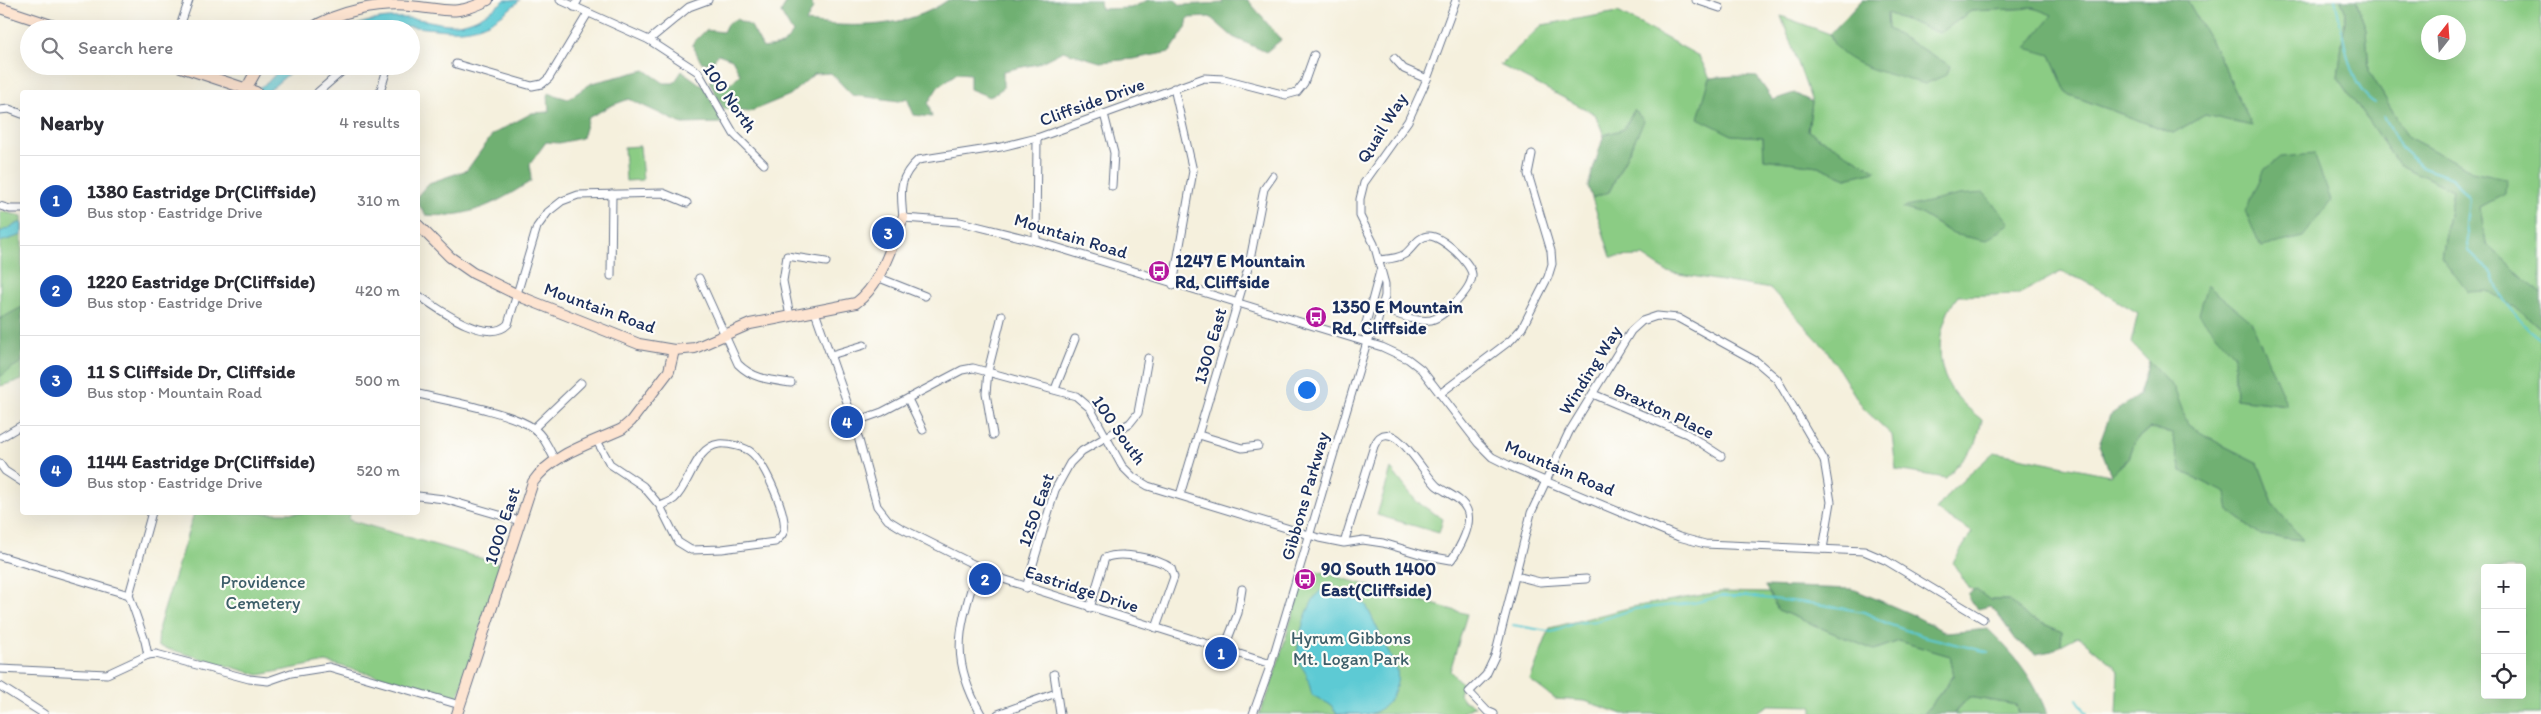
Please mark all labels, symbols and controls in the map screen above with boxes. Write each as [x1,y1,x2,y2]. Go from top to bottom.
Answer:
north arrow [2421,15,2466,60]
search box [20,20,420,75]
icon: search [38,34,66,62]
text: Search here [78,36,173,59]
street label: 100 North [698,59,762,137]
street label: Cliffside Drive [1037,73,1147,131]
street label: Quail Way [1352,88,1412,167]
text: Nearby [40,110,104,135]
text: 4 results [339,113,400,132]
text: 1380 Eastridge Dr(Cliffside) [87,180,316,203]
text: 1 [52,191,60,210]
text: 310 m [357,191,400,210]
text: Bus stop · Eastridge Drive [87,203,263,222]
street label: Mountain Road [1012,208,1131,264]
pin: 3 [872,214,904,252]
place label: 1247 E Mountain Rd, Cliffside [1175,250,1306,293]
bus stop icon: 1247 E Mountain Rd, Cliffside [1147,259,1171,283]
text: 1220 Eastridge Dr(Cliffside) [87,270,315,293]
street label: Mountain Road [541,278,659,338]
text: 2 [52,281,60,300]
text: 420 m [355,281,400,300]
text: Bus stop · Eastridge Drive [87,293,263,312]
place label: 1350 E Mountain Rd, Cliffside [1332,296,1464,339]
street label: 1300 East [1189,305,1231,387]
bus stop icon: 1350 E Mountain Rd, Cliffside [1304,305,1328,329]
street label: Winding Way [1554,321,1626,419]
text: 11 S Cliffside Dr, Cliffside [87,360,296,383]
text: 3 [52,371,60,390]
text: 500 m [355,371,400,390]
your location [1294,377,1320,403]
street label: Braxton Place [1610,378,1718,444]
text: Bus stop · Mountain Road [87,383,262,402]
street label: 100 South [1087,391,1151,469]
pin: 4 [831,403,863,441]
street label: Gibbons Parkway [1276,429,1334,563]
street label: Mountain Road [1502,435,1618,501]
text: 1144 Eastridge Dr(Cliffside) [87,450,315,473]
text: 4 [51,461,61,480]
text: 520 m [356,461,400,480]
street label: 1250 East [1013,470,1059,550]
text: Bus stop · Eastridge Drive [87,473,263,492]
street label: 1000 East [479,484,525,567]
place label: 90 South 1400 East(Cliffside) [1321,558,1436,601]
pin: 2 [969,560,1001,598]
street label: Eastridge Drive [1022,560,1142,618]
map controls [2481,564,2526,699]
button: + [2481,564,2526,609]
bus stop icon: 90 South 1400 East(Cliffside) [1293,567,1317,591]
park label: Providence Cemetery [221,571,306,614]
button: − [2481,609,2526,654]
park label: Hyrum Gibbons Mt. Logan Park [1291,627,1411,670]
pin: 1 [1205,634,1237,672]
button: locate [2481,654,2526,699]

